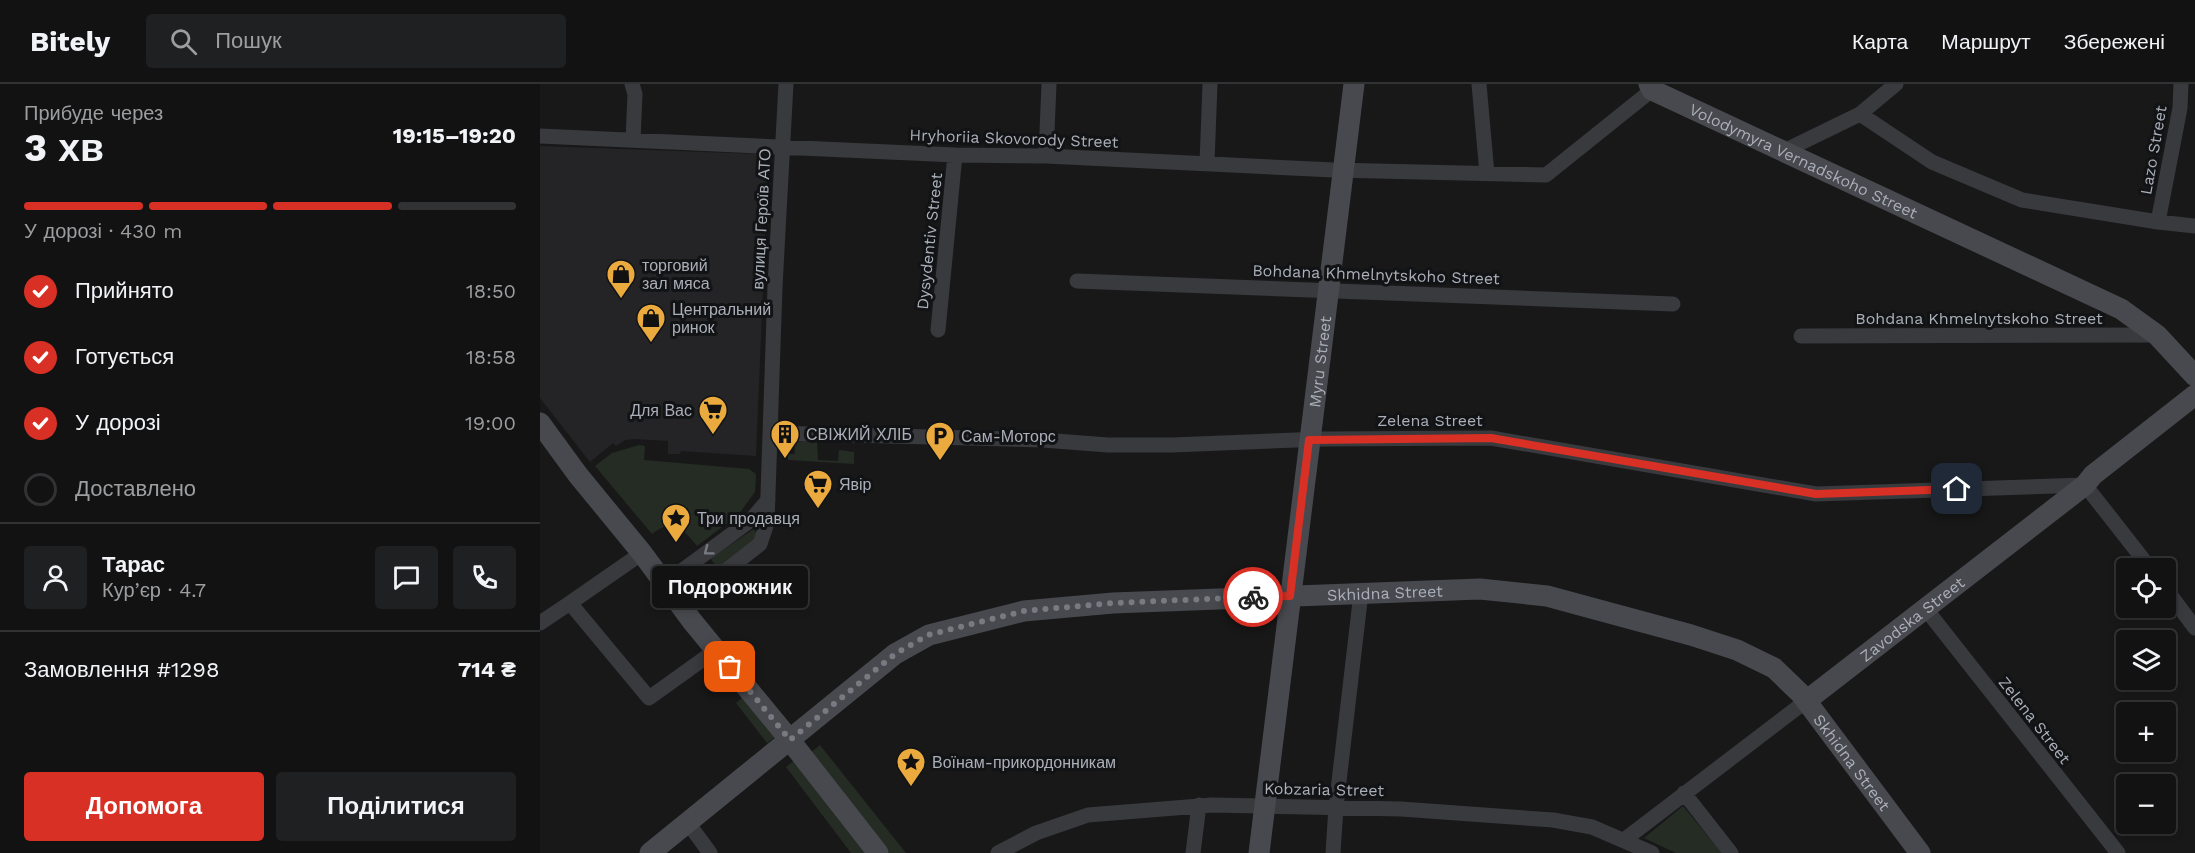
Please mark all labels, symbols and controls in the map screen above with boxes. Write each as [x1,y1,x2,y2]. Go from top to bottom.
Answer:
search box [146,14,566,68]
text: Bitely [30,25,110,58]
icon: search [167,25,200,58]
text: Пошук [215,28,282,53]
text: Карта [1852,29,1908,54]
text: Маршрут [1941,29,2031,54]
text: Збережені [2064,29,2165,54]
street label: Volodymyra Vernadskoho Street [1686,100,1921,223]
text: Прибуде через [24,101,163,125]
street label: Lazo Street [2136,104,2171,196]
text: 19:15–19:20 [393,123,516,148]
text: 3 хв [24,125,104,170]
street label: Hryhoriia Skovorody Street [909,125,1119,152]
street label: вулиця Героїв АТО [748,148,775,290]
street label: Dysydentiv Street [913,172,946,310]
text: У дорозі · 430 m [24,219,182,243]
place label: торговий зал мяса [642,256,710,293]
shop icon: торговий зал мяса [605,258,637,300]
street label: Bohdana Khmelnytskoho Street [1252,261,1500,288]
icon: check [24,275,57,308]
text: Прийнято [75,278,174,303]
text: 18:50 [466,279,516,303]
place label: Центральний ринок [672,300,771,337]
shop icon: Центральний ринок [635,302,667,344]
street label: Bohdana Khmelnytskoho Street [1855,309,2103,328]
street label: Myru Street [1305,315,1335,409]
icon: check [24,341,57,374]
text: Готується [75,344,174,369]
text: 18:58 [466,345,516,369]
supermarket icon: Для Вас [697,394,729,436]
place label: Для Вас [630,401,692,420]
icon: check [24,407,57,440]
text: У дорозі [75,410,161,435]
text: 19:00 [465,411,516,435]
street label: Zelena Street [1377,411,1483,430]
building icon: СВІЖИЙ ХЛІБ [769,418,801,460]
parking icon: Сам-Моторс [924,420,956,462]
place label: СВІЖИЙ ХЛІБ [806,425,912,444]
place label: Сам-Моторс [961,427,1056,446]
pin [1931,463,1982,514]
supermarket icon: Явір [802,468,834,510]
icon: home [1940,472,1973,505]
place label: Явір [839,475,872,494]
text: Доставлено [75,476,196,501]
place icon: Три продавця [660,502,692,544]
place label: Три продавця [697,509,800,528]
one-way arrow [704,544,715,555]
button: person [24,546,87,609]
button: chat [375,546,438,609]
button: phone [453,546,516,609]
text: Тарас [102,552,165,577]
map controls [2116,558,2176,834]
button: locate [2116,558,2176,618]
callout: Подорожник [652,565,808,607]
courier [1223,567,1283,627]
street label: Zavodska Street [1856,573,1968,666]
text: Подорожник [668,575,792,599]
text: Кур’єр · 4.7 [102,578,206,602]
icon: bike [1237,581,1270,614]
street label: Skhidna Street [1327,581,1443,605]
button: layers [2116,630,2176,690]
pin [704,641,755,692]
icon: bag [713,650,746,683]
text: Замовлення #1298 [24,657,219,682]
text: 714 ₴ [458,657,516,682]
street label: Zelena Street [1995,673,2075,768]
button: + [2116,702,2176,762]
street label: Skhidna Street [1809,710,1894,815]
place icon: Воїнам-прикордонникам [895,746,927,788]
place label: Воїнам-прикордонникам [932,753,1116,772]
button: Допомога [24,772,264,841]
button: Поділитися [276,772,516,841]
button: − [2116,774,2176,834]
street label: Kobzaria Street [1264,779,1384,800]

